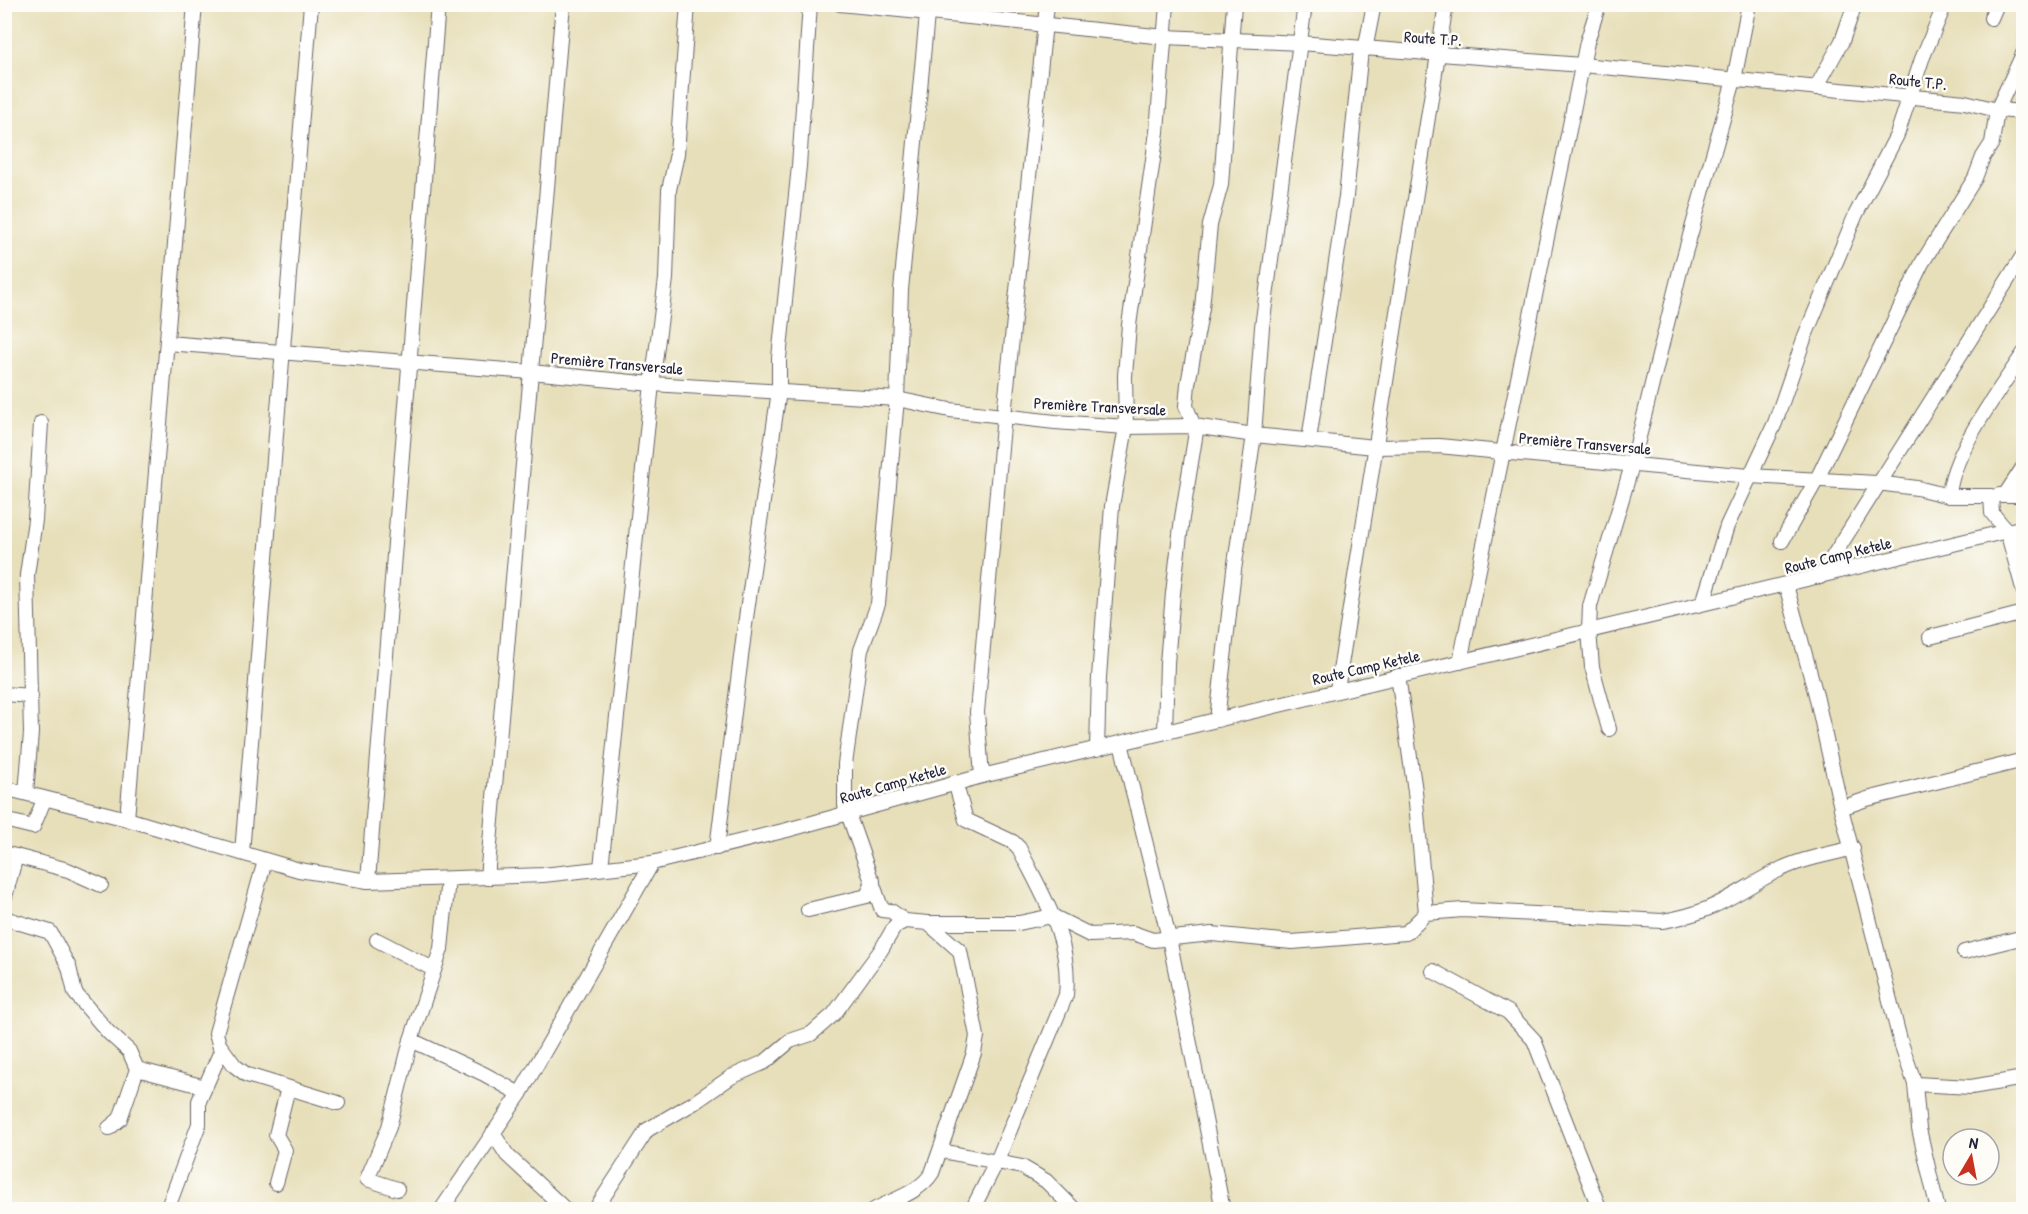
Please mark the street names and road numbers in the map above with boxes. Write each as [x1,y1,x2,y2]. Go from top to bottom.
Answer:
street label: Route T.P. [1403,25,1463,51]
street label: Route T.P. [1888,67,1948,95]
street label: Première Transversale [550,346,685,380]
street label: Première Transversale [1033,392,1167,420]
street label: Première Transversale [1518,426,1653,460]
street label: Route Camp Ketele [1782,531,1894,579]
street label: Route Camp Ketele [1310,644,1422,690]
street label: Route Camp Ketele [837,757,949,809]

